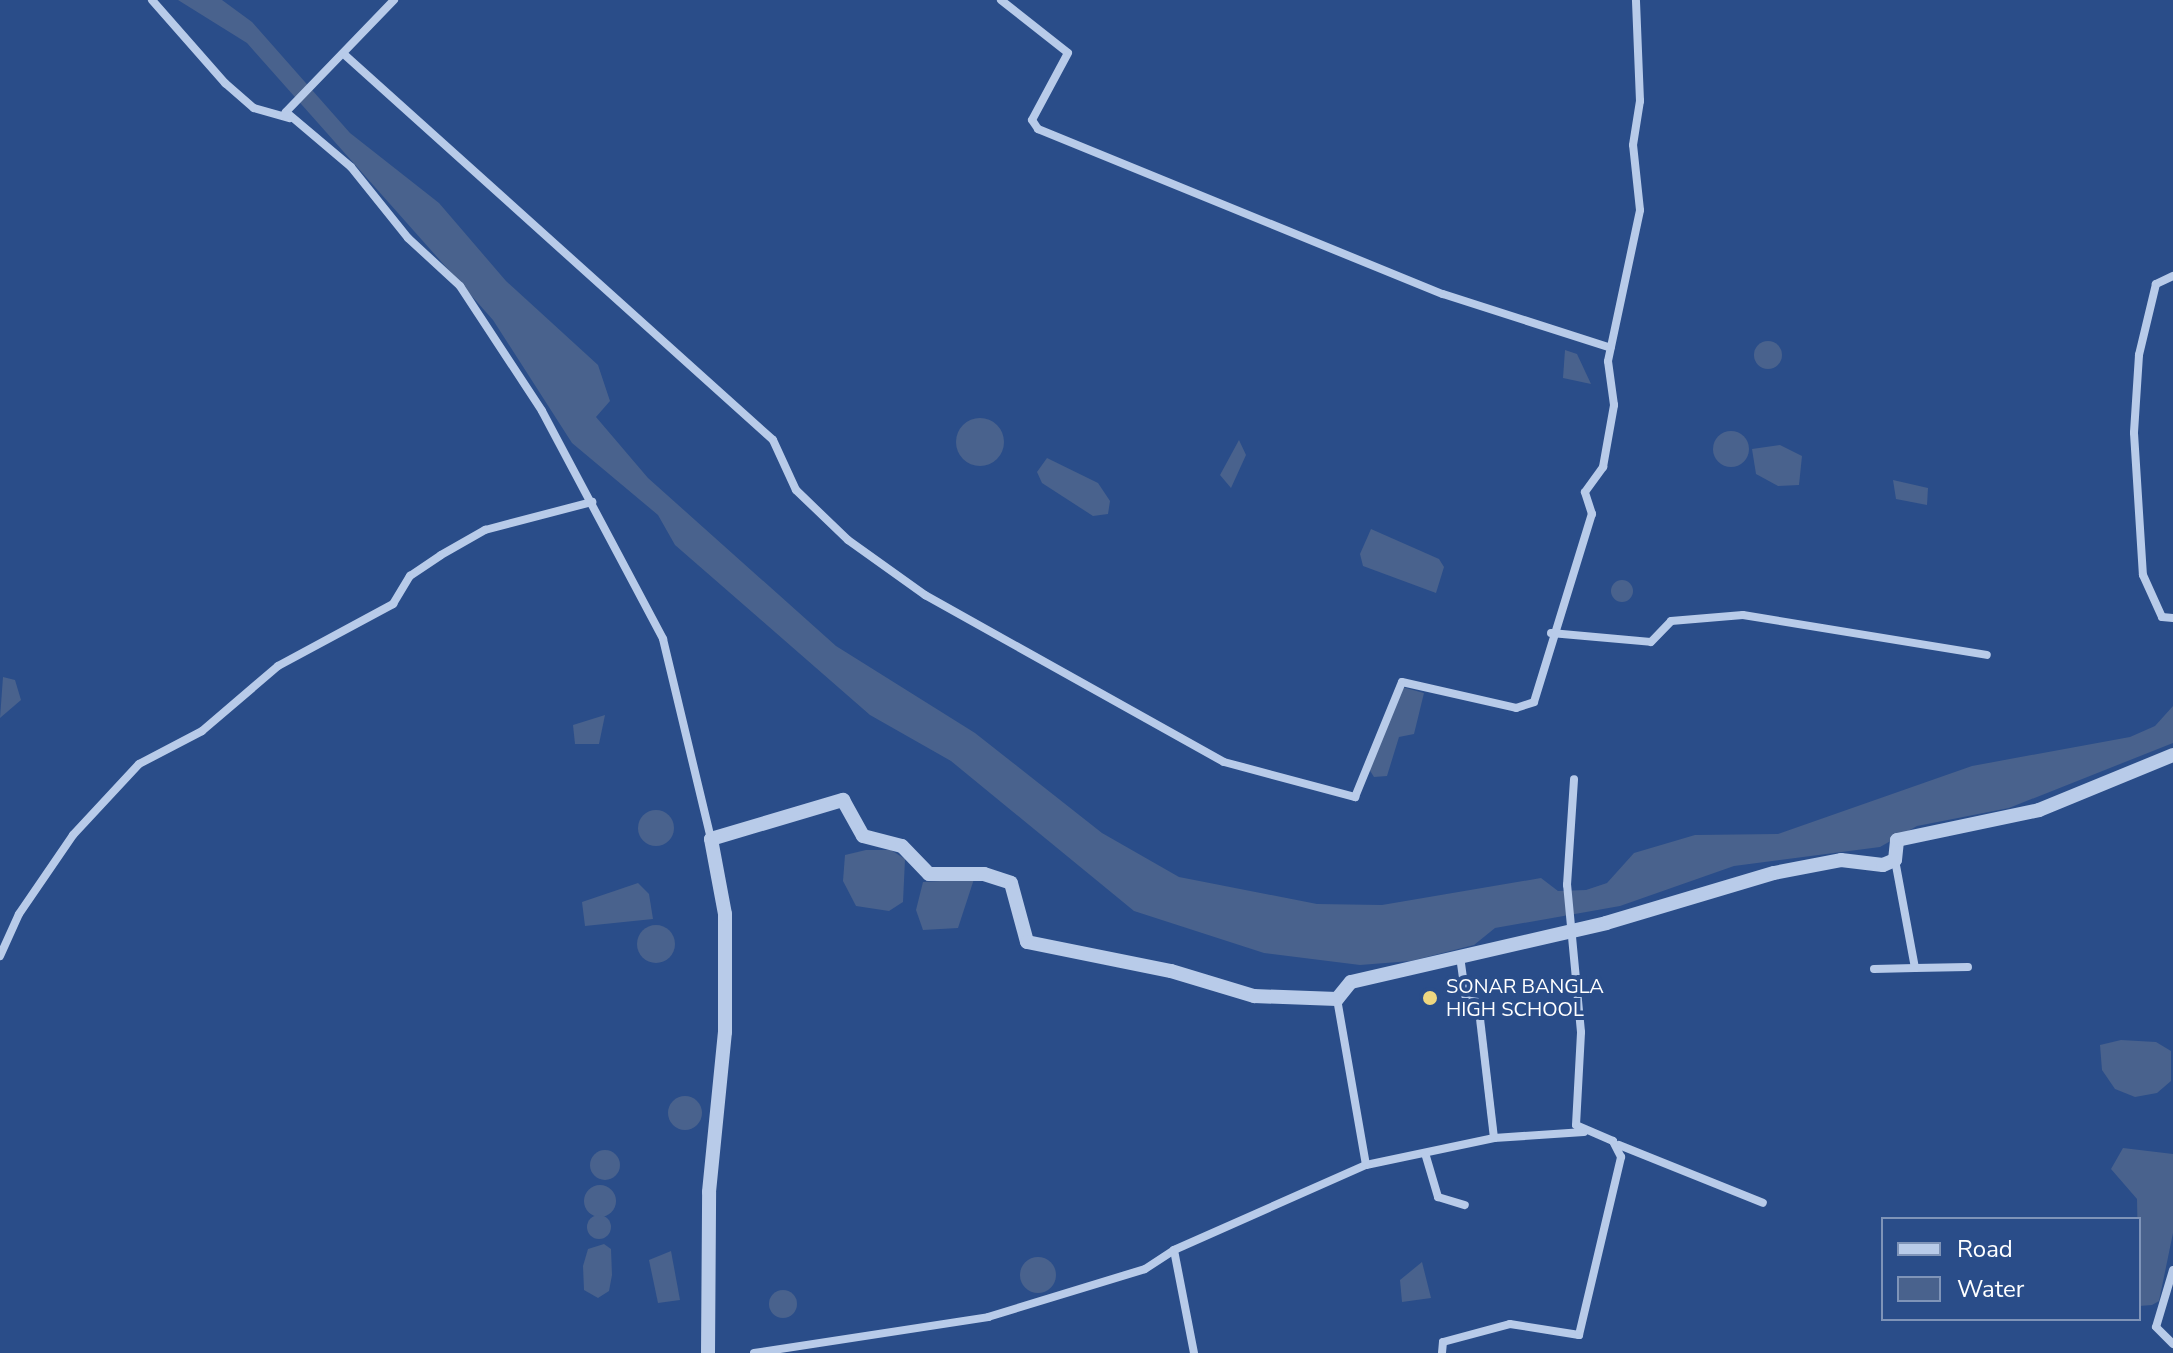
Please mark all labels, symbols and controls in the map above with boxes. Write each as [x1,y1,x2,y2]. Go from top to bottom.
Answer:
place label: SONAR BANGLA HIGH SCHOOL [1446,974,1604,1021]
marker: SONAR BANGLA HIGH SCHOOL [1421,989,1439,1007]
legend [1881,1217,2141,1321]
text: Road [1957,1233,2013,1265]
text: Water [1957,1273,2024,1305]

